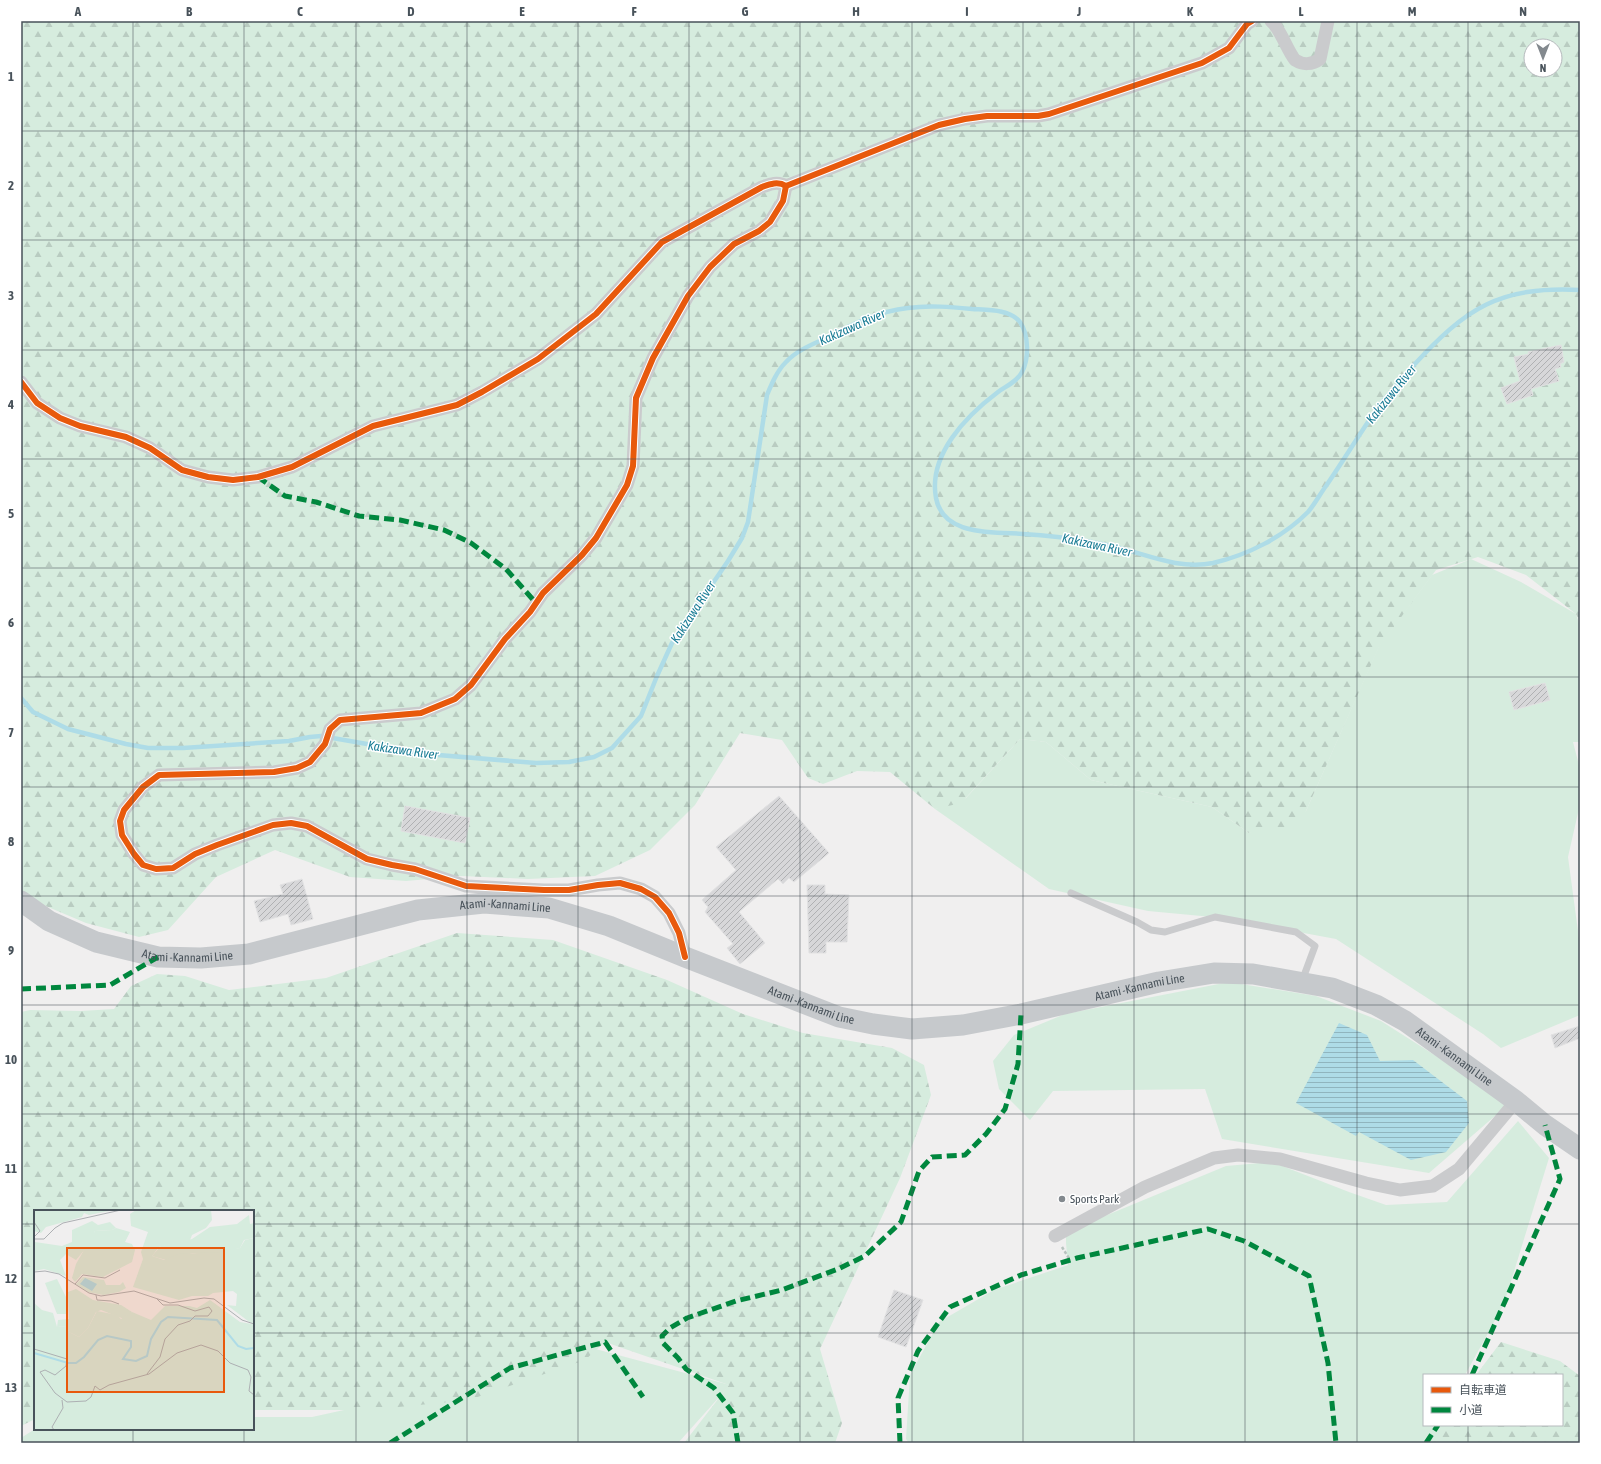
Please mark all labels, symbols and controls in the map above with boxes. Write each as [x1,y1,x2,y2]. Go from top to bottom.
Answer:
text: A [74,4,82,19]
text: B [186,4,193,19]
text: C [297,4,303,19]
text: D [407,4,415,19]
text: E [519,4,525,19]
text: F [631,4,637,19]
text: G [742,4,749,19]
text: H [852,4,860,19]
text: I [965,4,969,19]
text: J [1076,4,1081,19]
text: K [1187,4,1194,19]
text: L [1298,4,1304,19]
text: M [1408,4,1417,19]
text: N [1519,4,1527,19]
north arrow [1523,38,1563,78]
text: N [1540,62,1546,74]
text: 1 [8,69,14,84]
text: 2 [8,178,14,193]
text: 3 [8,288,14,303]
water label: Kakizawa River [817,305,889,348]
water label: Kakizawa River [1363,361,1420,426]
text: 4 [7,397,14,412]
text: 5 [8,506,14,521]
water label: Kakizawa River [1061,530,1134,560]
water label: Kakizawa River [667,577,719,646]
text: 6 [8,615,14,630]
text: 7 [8,725,14,740]
water label: Kakizawa River [367,738,440,763]
text: 8 [8,834,14,849]
street label: Atami -Kannami Line [459,896,551,915]
text: 9 [8,943,14,958]
street label: Atami -Kannami Line [140,946,233,965]
street label: Atami -Kannami Line [1094,971,1186,1004]
street label: Atami -Kannami Line [766,983,856,1027]
street label: Atami -Kannami Line [1413,1024,1495,1089]
text: 10 [5,1052,17,1067]
text: 11 [5,1161,17,1176]
place label: Sports Park [1070,1192,1120,1206]
marker: Sports Park [1057,1194,1067,1204]
inset map [34,1210,254,1430]
text: 12 [5,1271,17,1286]
legend [1423,1374,1563,1426]
text: 13 [5,1380,17,1395]
text: 自転車道 [1459,1383,1507,1397]
text: 小道 [1459,1403,1483,1417]

